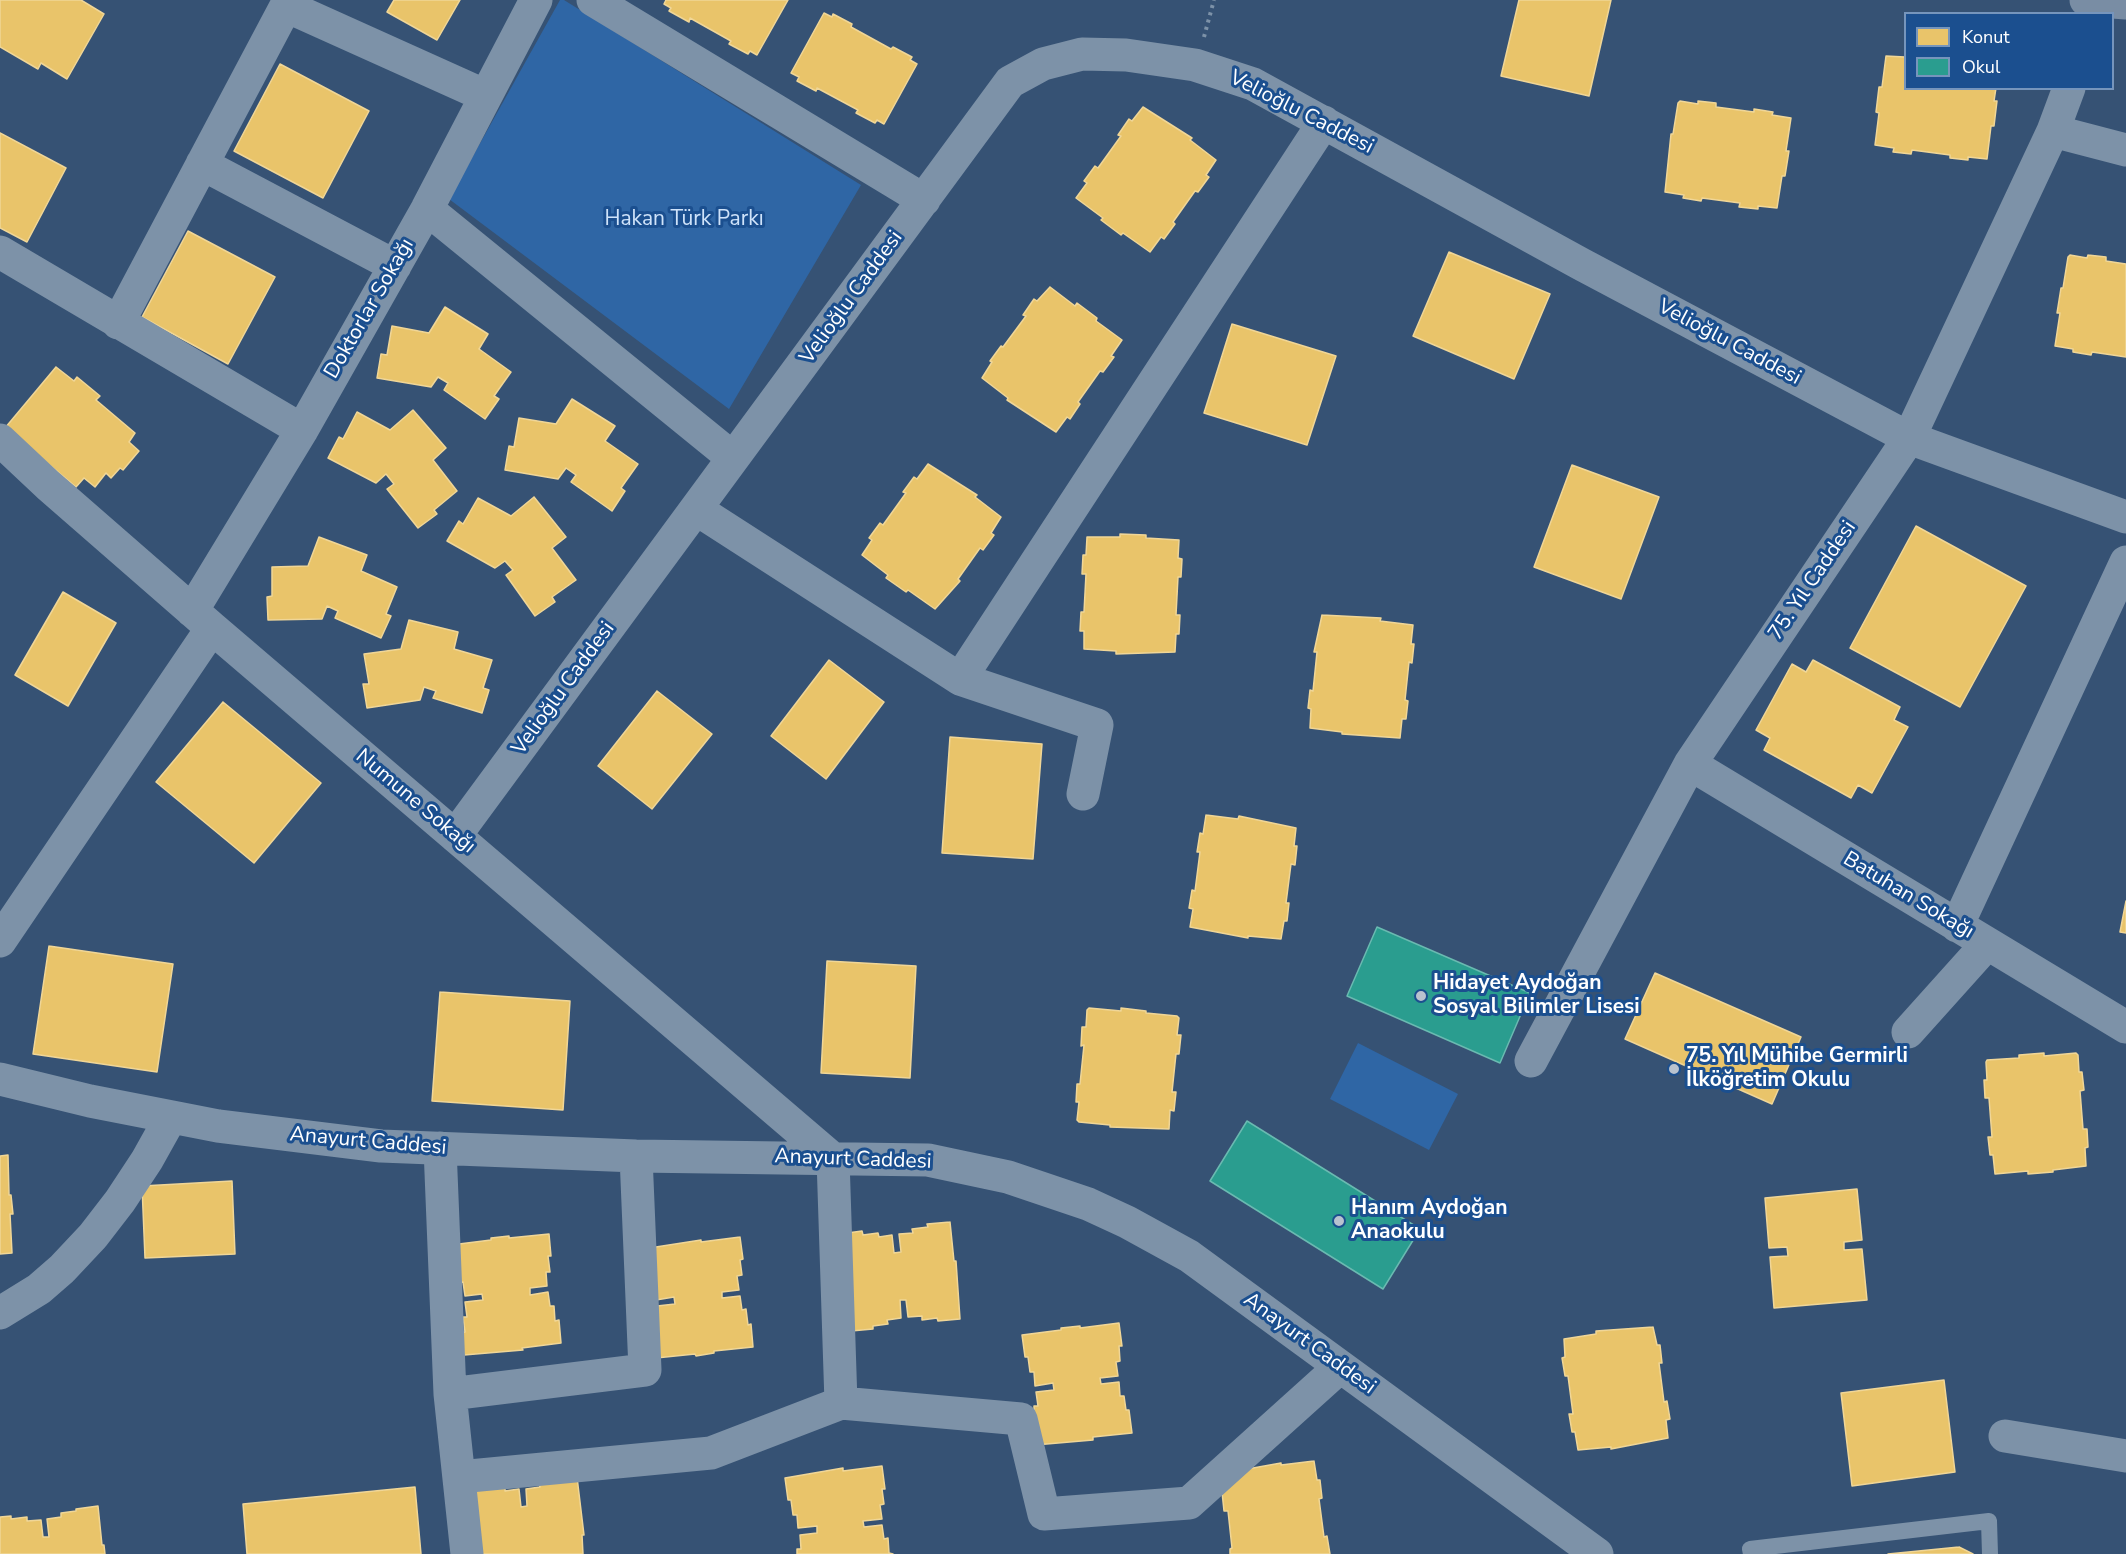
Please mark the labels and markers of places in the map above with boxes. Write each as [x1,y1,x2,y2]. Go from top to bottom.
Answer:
place label: Hidayet Aydoğan Sosyal Bilimler Lisesi [1433,971,1640,1021]
marker: Hidayet Aydoğan Sosyal Bilimler Lisesi [1414,989,1428,1003]
place label: 75. Yıl Mühibe Germirli İlköğretim Okulu [1686,1044,1908,1094]
marker: 75. Yıl Mühibe Germirli İlköğretim Okulu [1667,1062,1681,1076]
place label: Hanım Aydoğan Anaokulu [1351,1196,1507,1246]
marker: Hanım Aydoğan Anaokulu [1332,1214,1346,1228]

